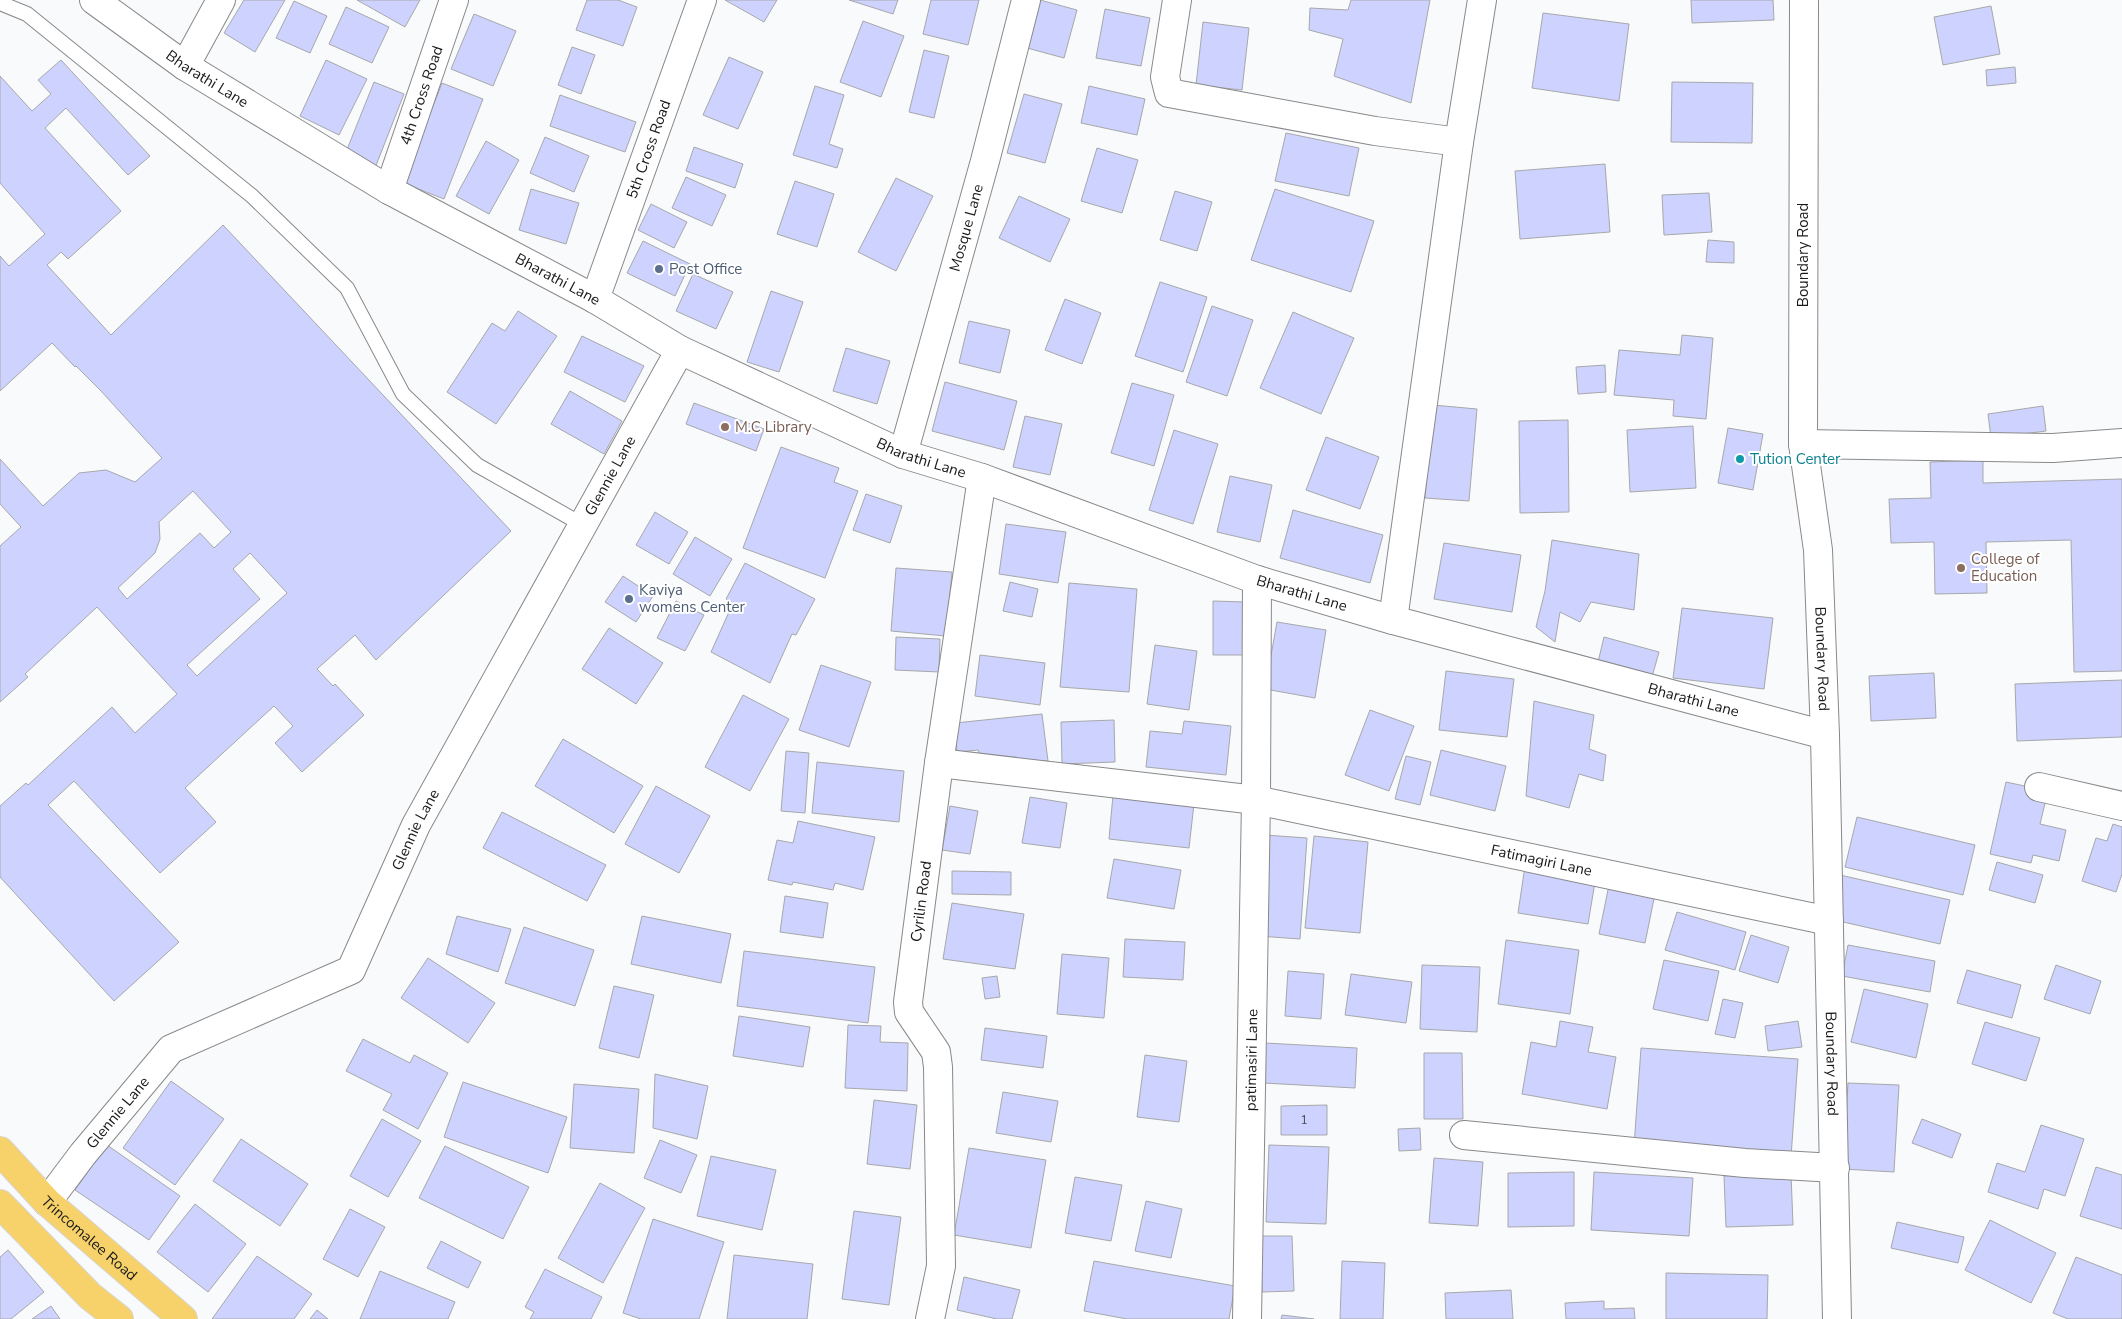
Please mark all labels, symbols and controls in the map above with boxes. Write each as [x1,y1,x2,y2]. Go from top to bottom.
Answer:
street label: 4th Cross Road [395,43,448,148]
street label: Bharathi Lane [162,45,252,112]
street label: 5th Cross Road [622,97,675,201]
street label: Mosque Lane [945,182,988,274]
street label: Boundary Road [1793,203,1813,307]
street label: Bharathi Lane [512,249,604,310]
place label: Post Office [669,259,742,279]
marker: Post Office [653,263,665,275]
place label: M.C Library [735,417,812,437]
marker: M.C Library [719,421,731,433]
street label: Glennie Lane [580,432,640,519]
street label: Bharathi Lane [873,433,969,483]
place label: Tution Center [1750,449,1841,469]
marker: Tution Center [1734,453,1746,465]
place label: College of Education [1971,549,2041,586]
marker: College of Education [1955,562,1967,574]
street label: Bharathi Lane [1254,570,1350,616]
place label: Kaviya womens Center [639,580,745,617]
marker: Kaviya womens Center [623,593,635,605]
street label: Boundary Road [1810,606,1834,711]
street label: Bharathi Lane [1646,678,1741,722]
street label: Glennie Lane [387,785,444,873]
street label: Fatimagiri Lane [1489,840,1594,881]
street label: Cyrilin Road [906,860,936,943]
street label: patimasiri Lane [1241,1009,1262,1111]
street label: Boundary Road [1821,1011,1843,1116]
street label: Glennie Lane [82,1072,154,1153]
house number: 1 [1300,1112,1308,1128]
street label: Trincomalee Road [37,1192,141,1285]

